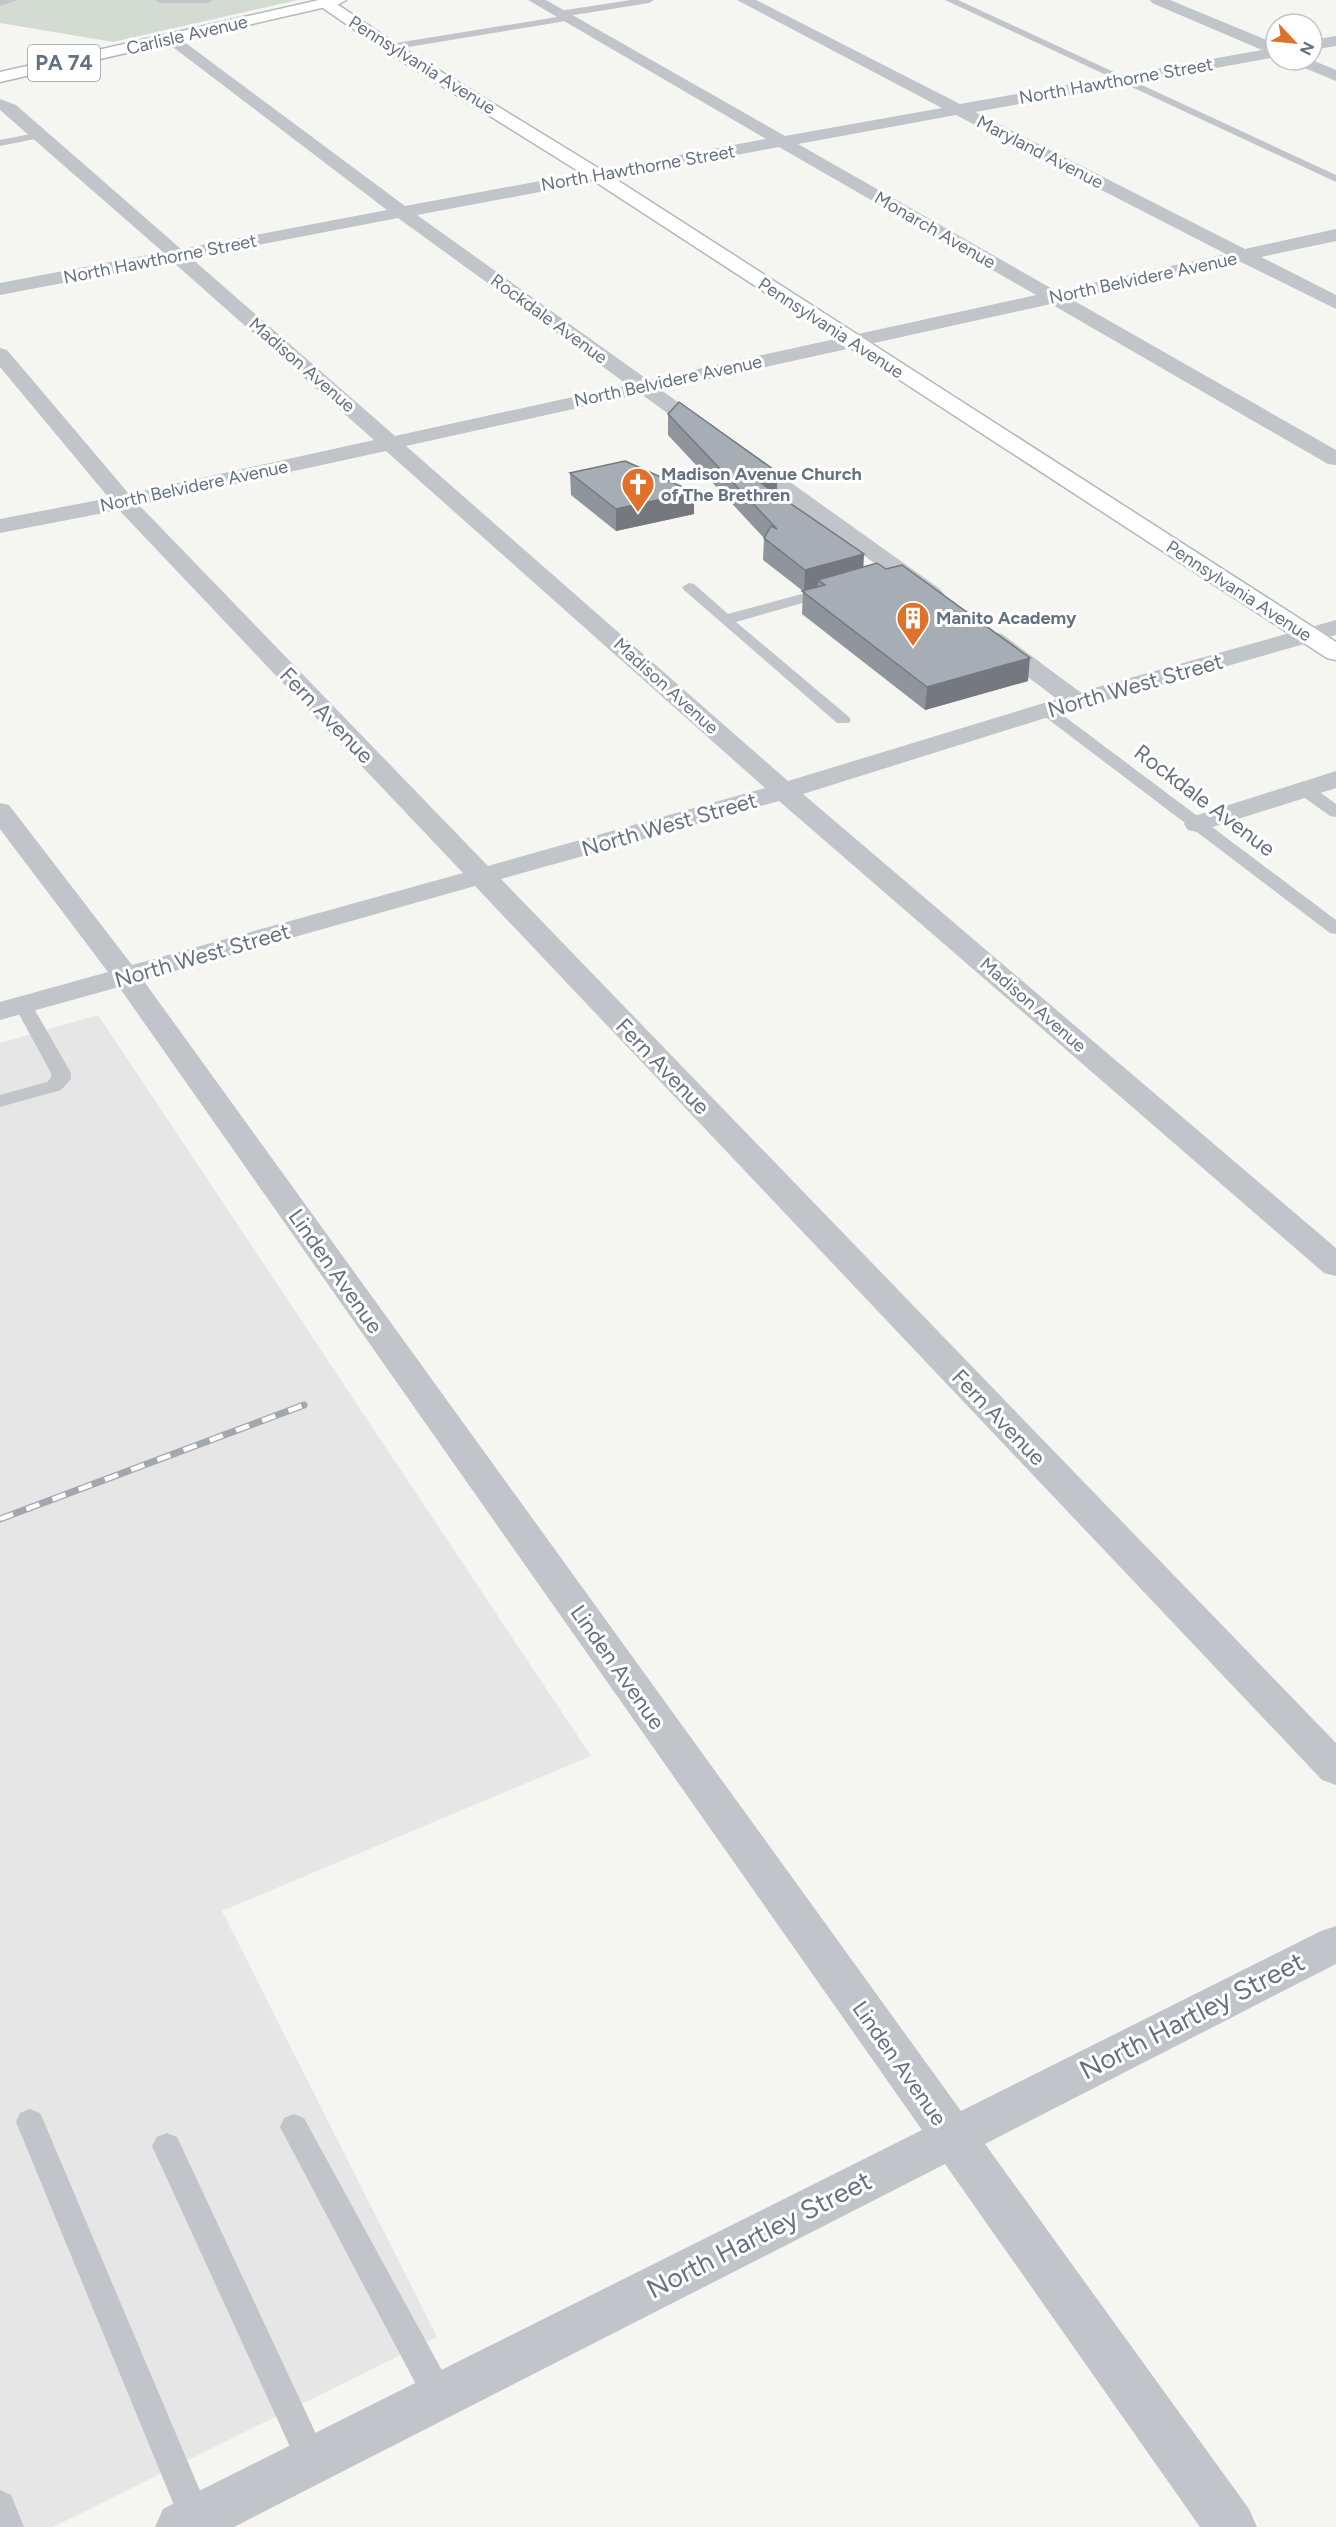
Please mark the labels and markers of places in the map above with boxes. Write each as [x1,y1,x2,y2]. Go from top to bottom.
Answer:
place label: Madison Avenue Church of The Brethren [661,463,862,506]
church icon: Madison Avenue Church of The Brethren [620,466,656,513]
building icon: Manito Academy [895,600,931,647]
place label: Manito Academy [936,607,1077,629]

